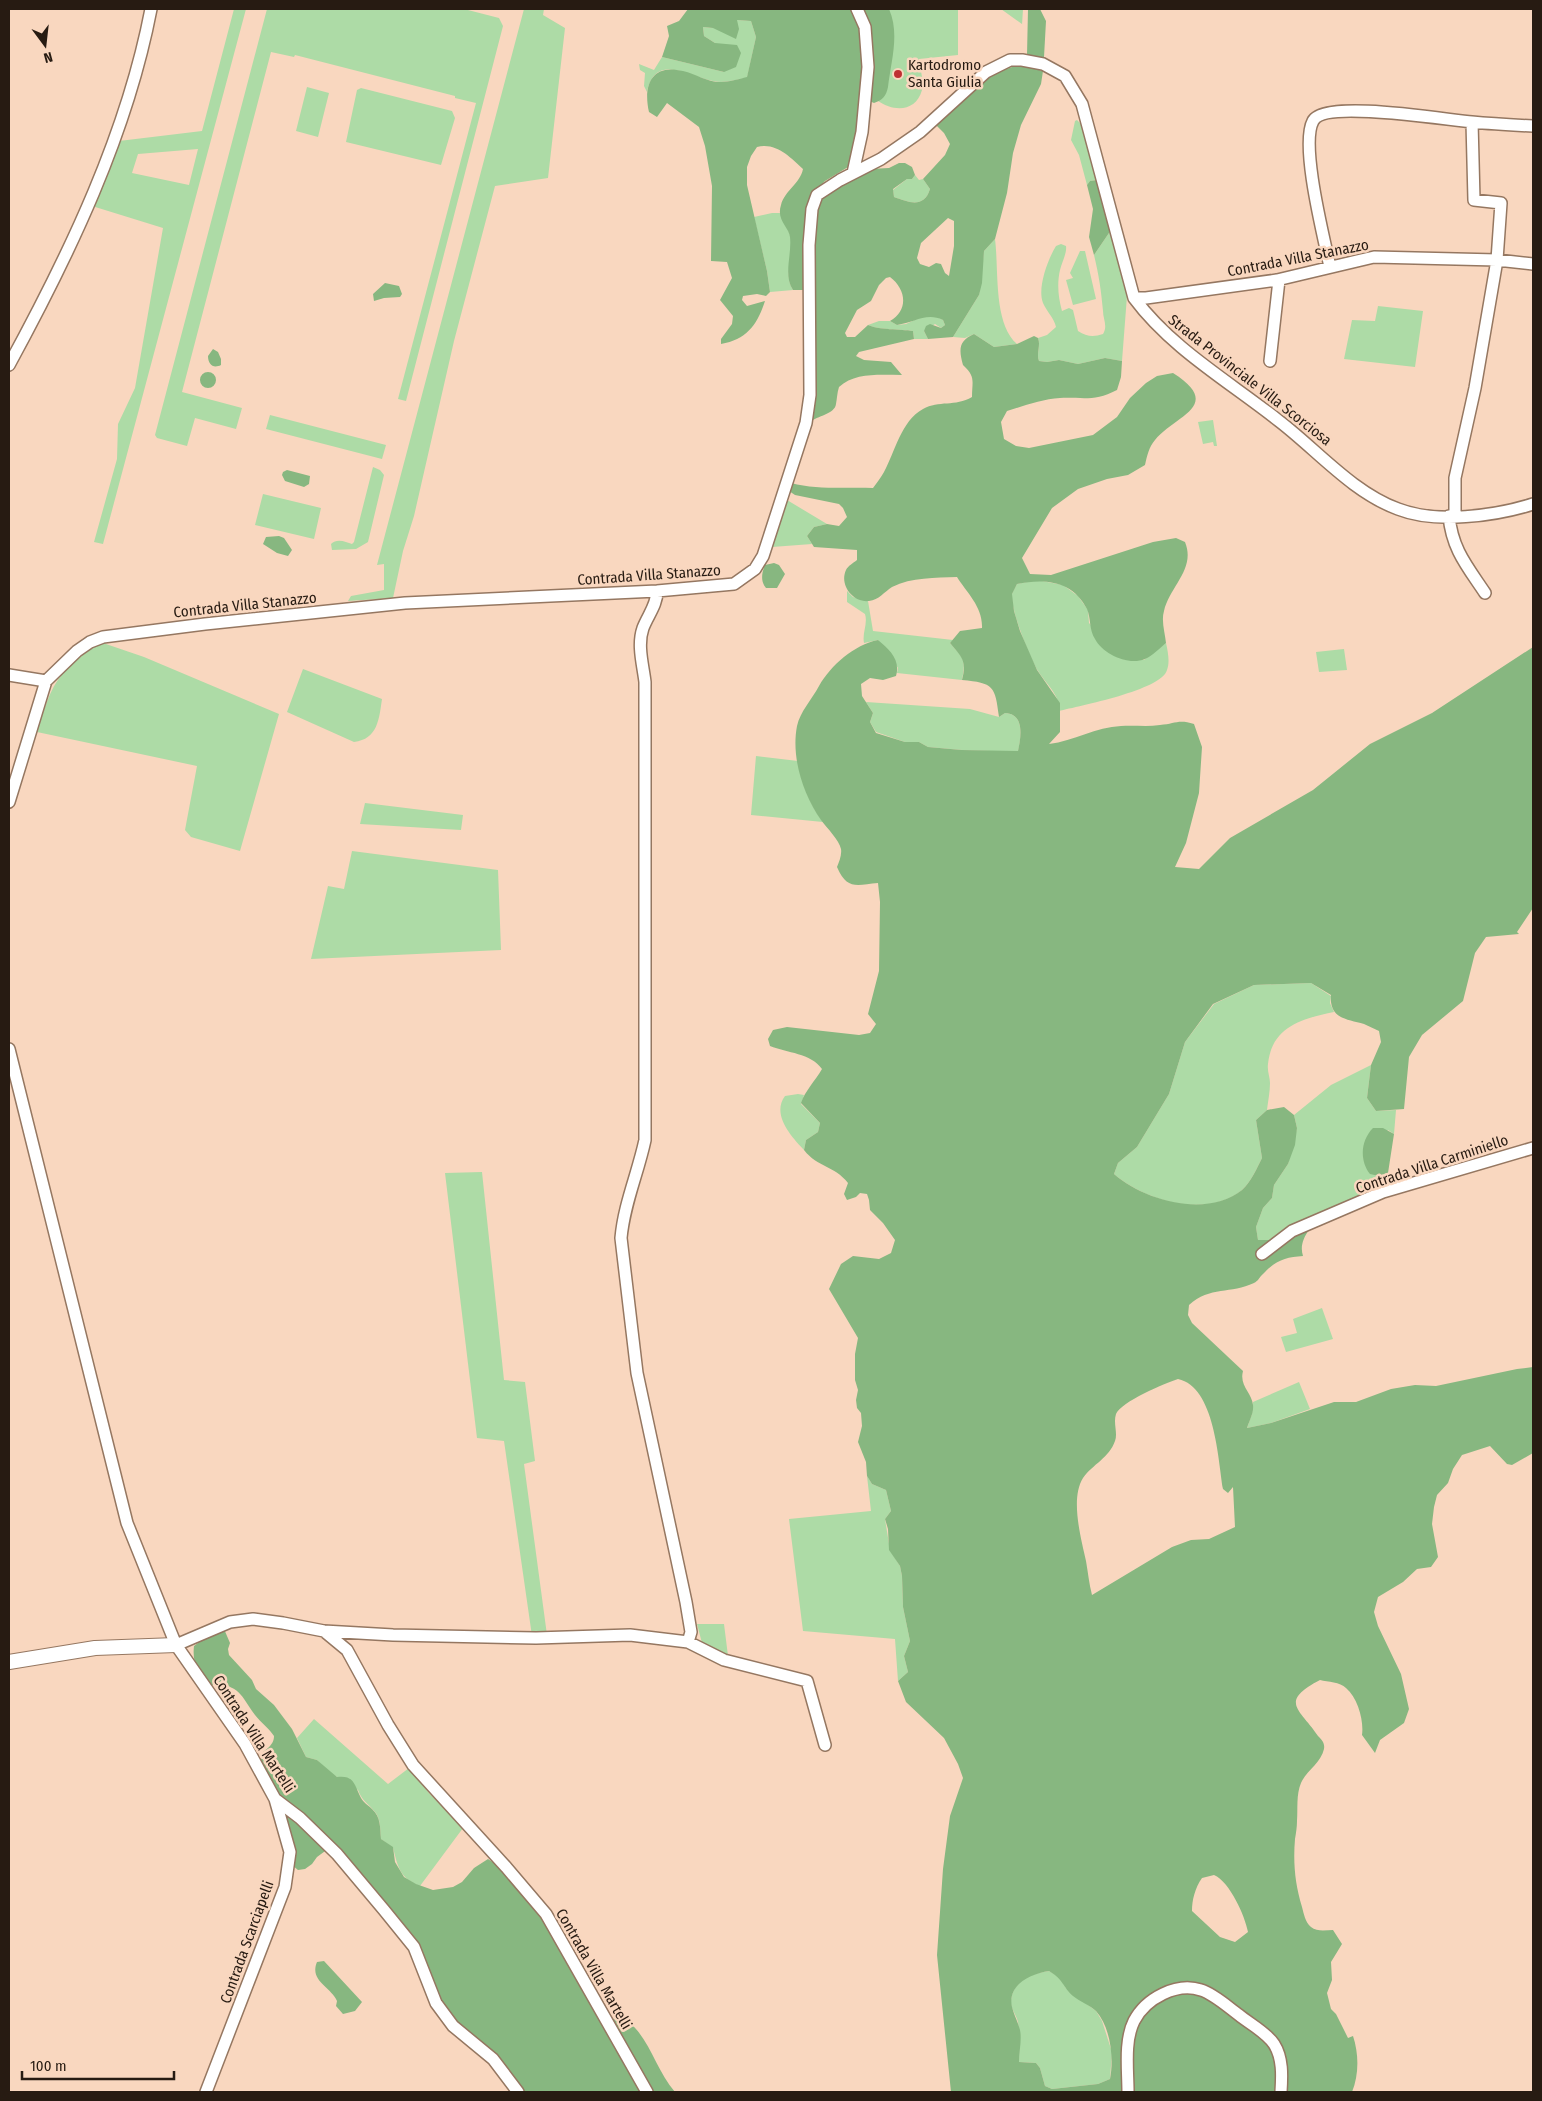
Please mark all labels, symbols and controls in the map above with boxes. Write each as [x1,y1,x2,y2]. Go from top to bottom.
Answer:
north arrow [20,20,70,70]
text: N [42,48,54,66]
place label: Kartodromo Santa Giulia [908,56,982,91]
marker: Kartodromo Santa Giulia [892,68,904,80]
street label: Contrada Villa Stanazzo [1226,235,1370,281]
street label: Strada Provinciale Villa Scorciosa [1165,311,1335,449]
street label: Contrada Villa Stanazzo [577,561,721,589]
street label: Contrada Villa Stanazzo [173,589,317,621]
street label: Contrada Villa Carminiello [1353,1131,1511,1197]
street label: Contrada Villa Martelli [209,1672,299,1796]
street label: Contrada Scarciapelli [216,1878,278,2006]
street label: Contrada Villa Martelli [552,1906,636,2032]
scale bar [22,2048,175,2080]
text: 100 m [30,2057,67,2075]

